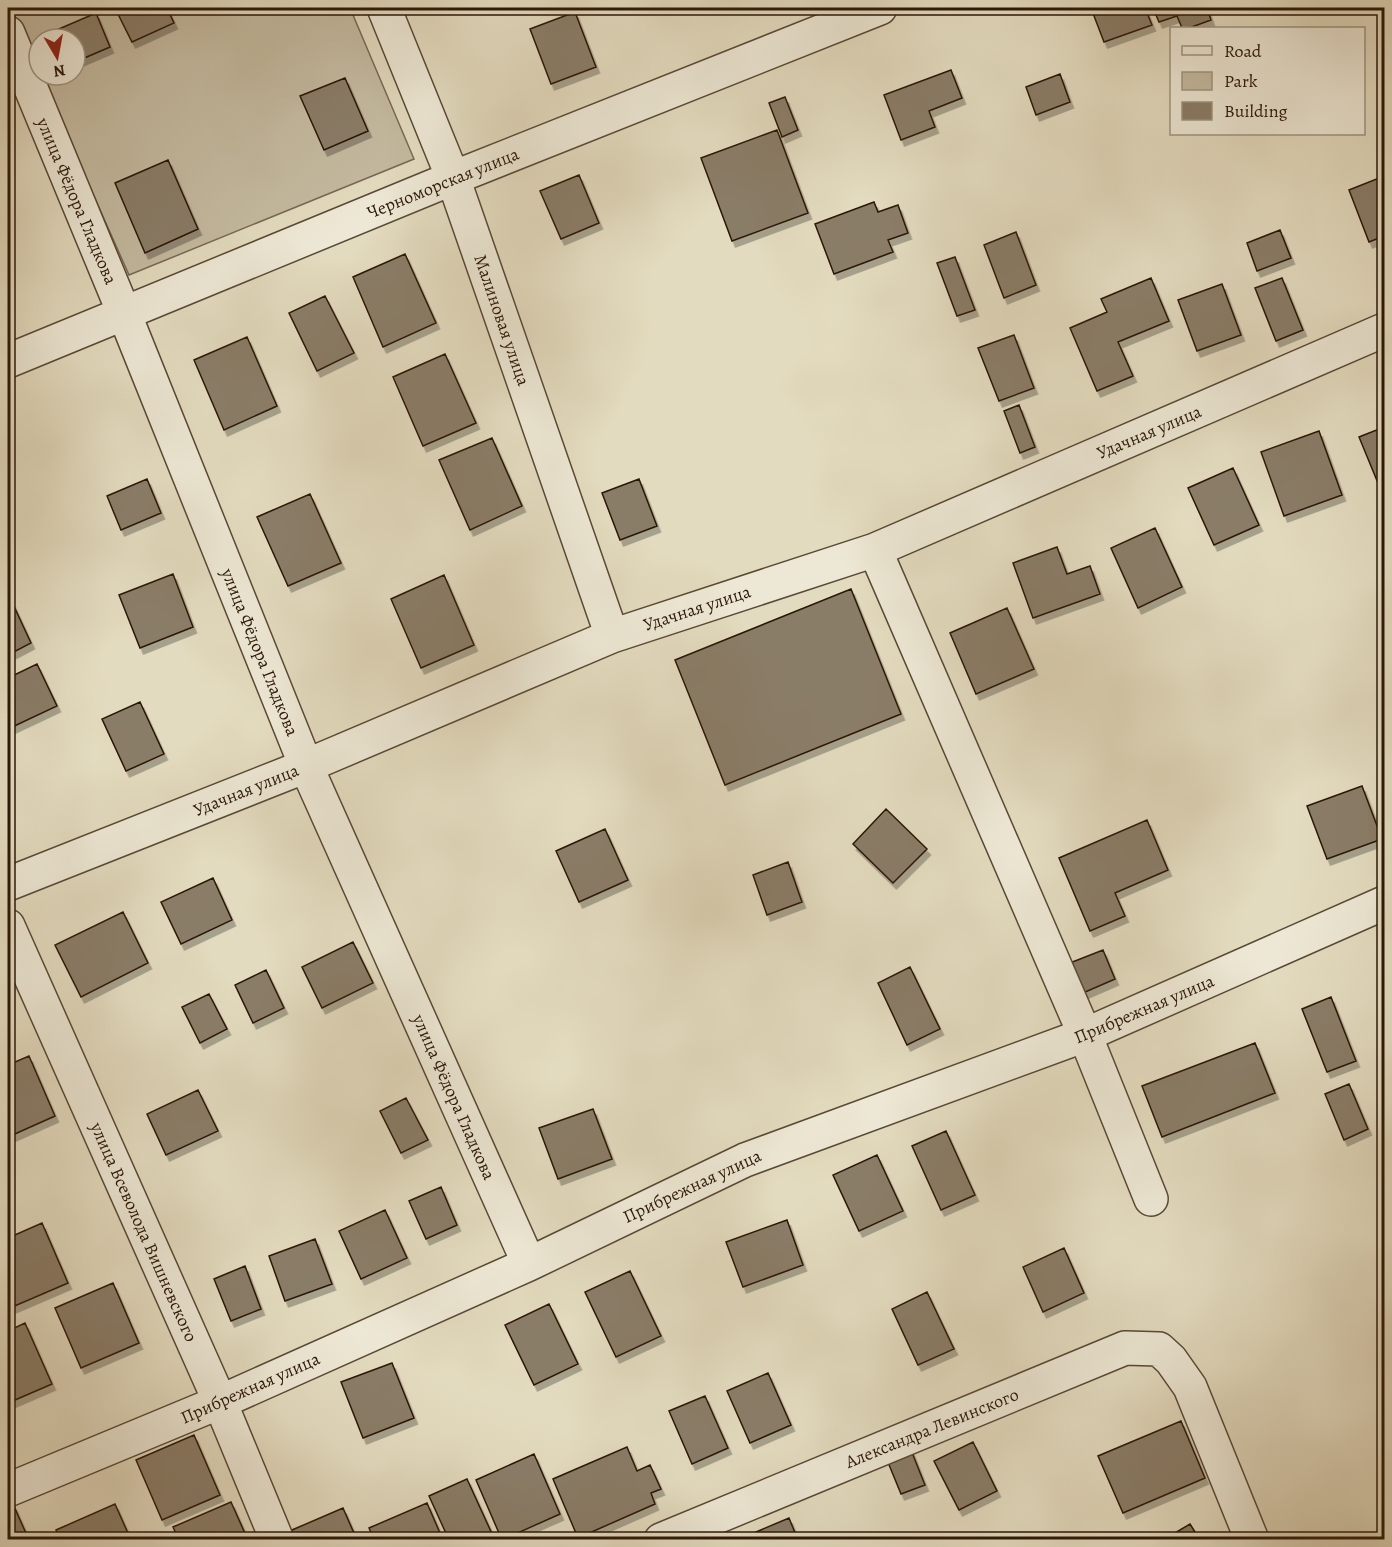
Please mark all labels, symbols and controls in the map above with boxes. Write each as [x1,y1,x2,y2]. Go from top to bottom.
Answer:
north arrow [27,27,87,87]
legend [1170,27,1365,135]
text: Road [1224,39,1262,63]
text: N [51,59,67,83]
text: Park [1224,69,1258,93]
text: Building [1224,99,1288,123]
street label: улица Фёдора Гладкова [31,113,123,289]
street label: Черноморская улица [364,141,523,224]
street label: Малиновая улица [468,251,536,390]
street label: Удачная улица [1093,399,1206,465]
street label: улица Фёдора Гладкова [215,564,305,740]
street label: Удачная улица [640,579,754,637]
street label: Удачная улица [190,758,303,822]
street label: Прибрежная улица [1070,968,1218,1049]
street label: улица Фёдора Гладкова [406,1010,502,1184]
street label: улица Всеволода Вишневского [84,1118,203,1345]
street label: Прибрежная улица [619,1143,766,1229]
street label: Прибрежная улица [177,1346,324,1429]
street label: Александра Левинского [841,1382,1022,1474]

